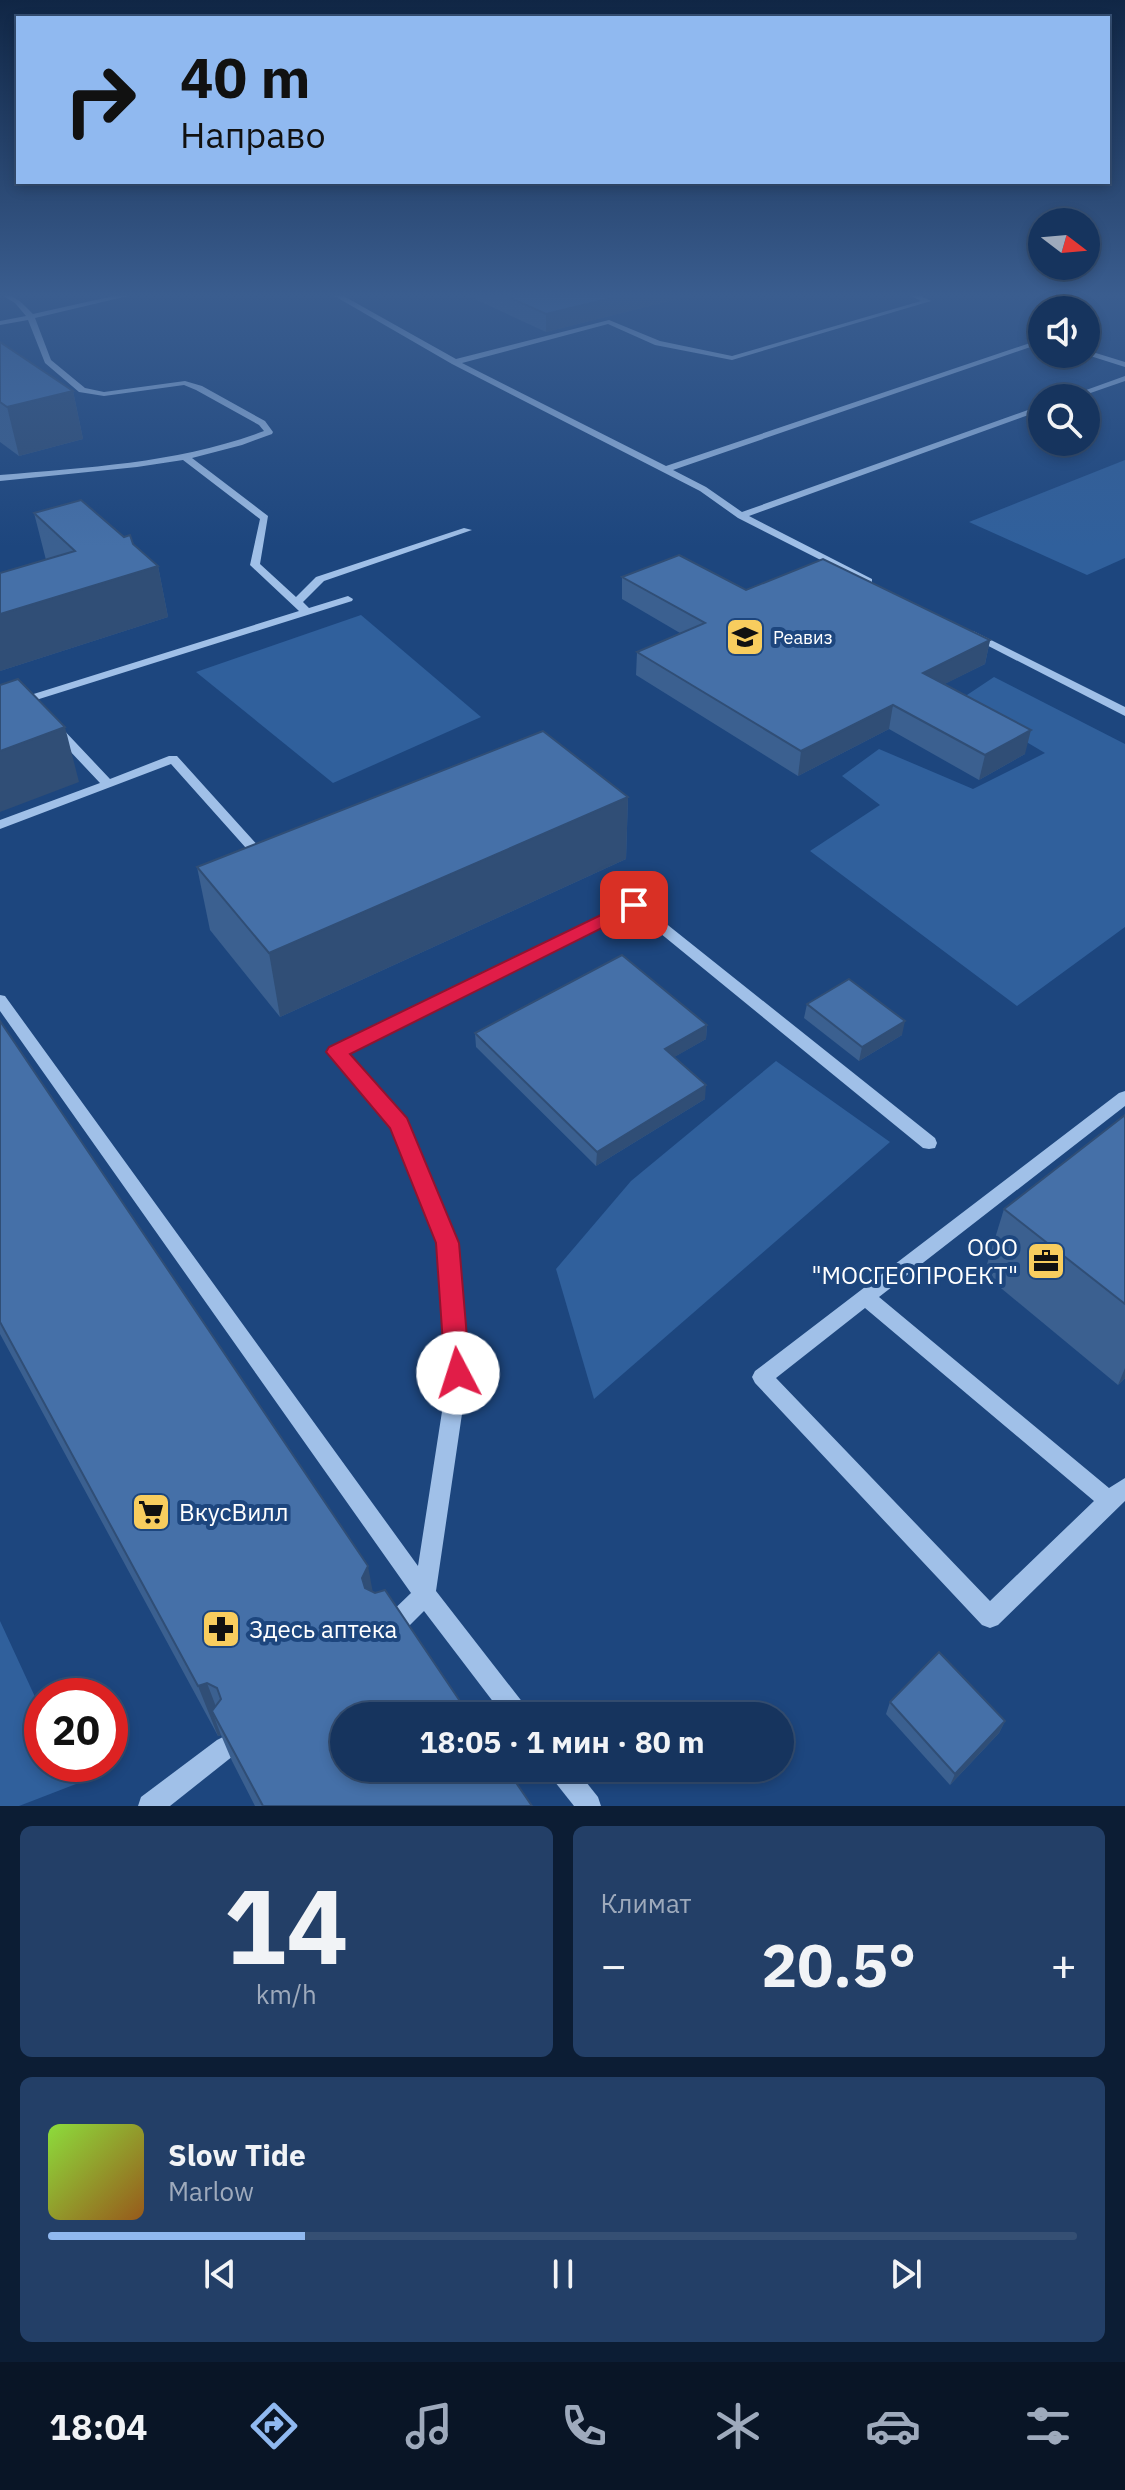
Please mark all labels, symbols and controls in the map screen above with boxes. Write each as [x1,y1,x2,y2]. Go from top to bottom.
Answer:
text: 40 m [180,41,310,113]
icon: right [48,48,152,152]
text: Направо [180,111,326,158]
north arrow [1028,208,1100,280]
map controls [1028,208,1100,456]
button: sound [1028,296,1100,368]
button: search [1028,384,1100,456]
school or university icon: Реавиз [724,616,766,658]
place label: Реавиз [773,626,833,649]
pin [600,871,668,939]
icon: arrive [612,883,656,927]
place label: ООО "МОСГЕОПРОЕКТ" [811,1231,1018,1291]
office icon: ООО "МОСГЕОПРОЕКТ" [1025,1240,1067,1282]
position arrow [416,1331,500,1415]
supermarket icon: ВкусВилл [130,1491,172,1533]
place label: ВкусВилл [179,1496,288,1528]
pharmacy icon: Здесь аптека [200,1608,242,1650]
place label: Здесь аптека [249,1613,398,1645]
speed limit sign: 20 [24,1678,128,1782]
text: 18:05 · 1 мин · 80 m [419,1722,705,1761]
text: 14 [224,1857,349,1993]
text: Климат [601,1886,692,1920]
text: 20.5° [761,1925,916,2004]
text: − [601,1936,627,1993]
text: + [1051,1936,1077,1993]
text: km/h [256,1977,317,2011]
text: Slow Tide [168,2135,306,2174]
text: Marlow [168,2174,254,2208]
icon: previous [198,2252,242,2296]
icon: pause [541,2252,585,2296]
icon: next [884,2252,928,2296]
icon: directions [246,2398,302,2454]
icon: music [401,2398,457,2454]
icon: phone [556,2398,612,2454]
icon: climate [710,2398,766,2454]
icon: car [865,2398,921,2454]
icon: filters [1020,2398,1076,2454]
text: 18:04 [49,2403,148,2450]

